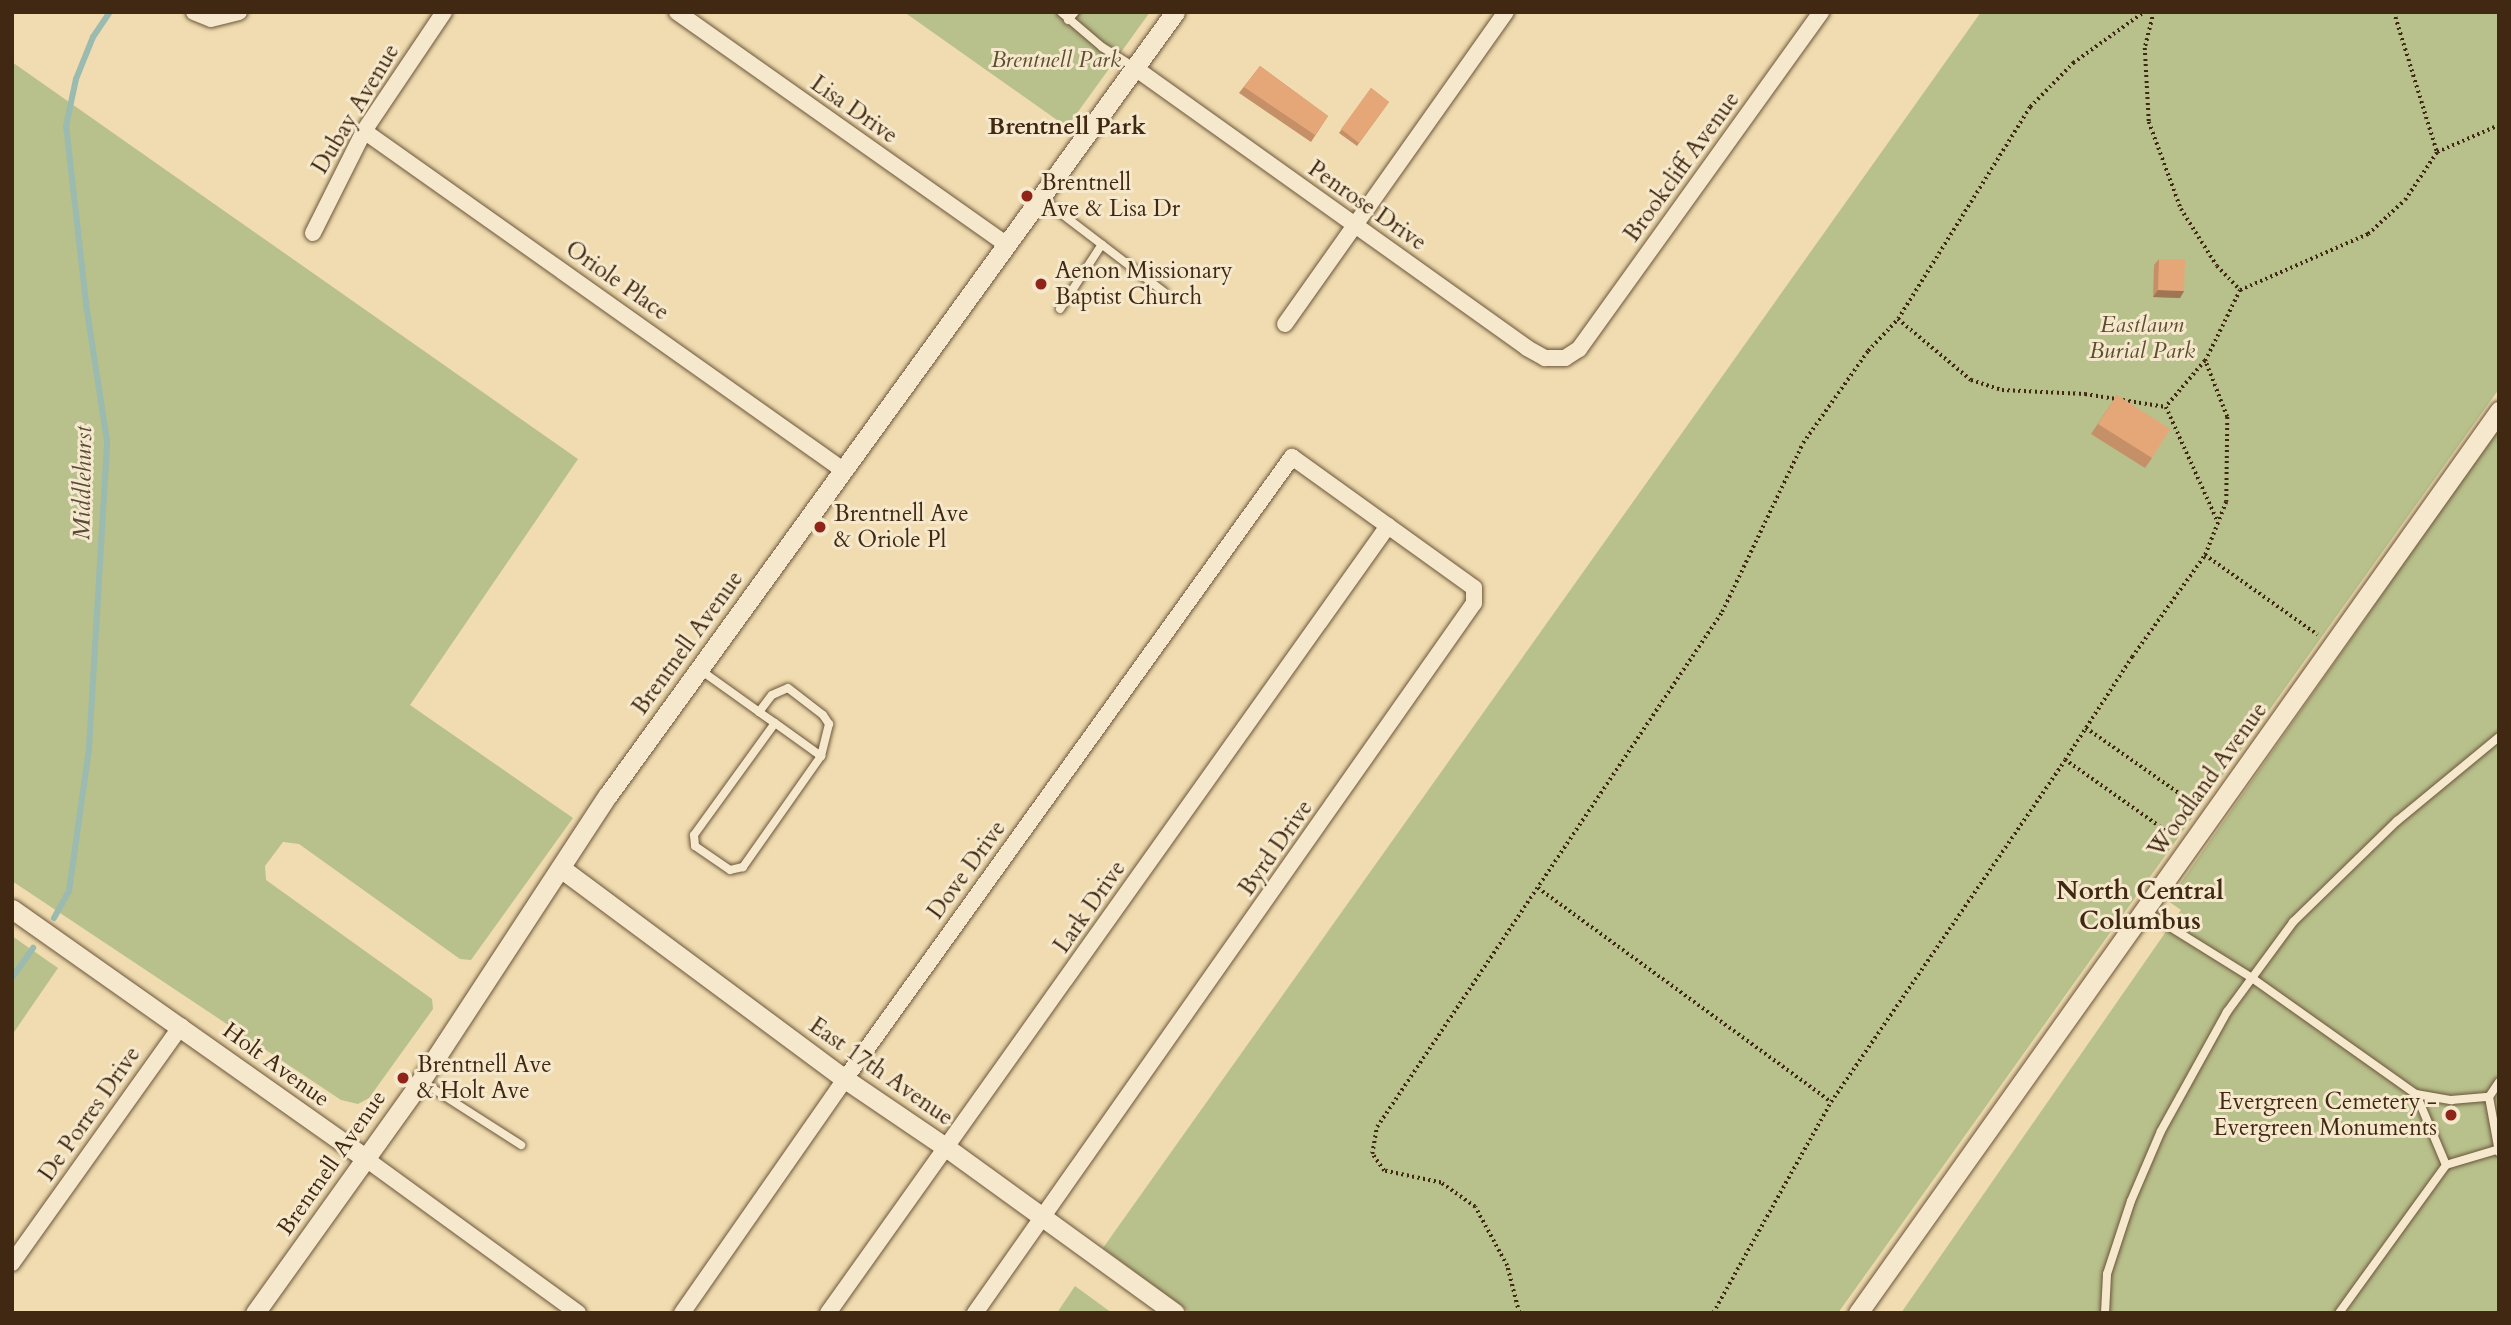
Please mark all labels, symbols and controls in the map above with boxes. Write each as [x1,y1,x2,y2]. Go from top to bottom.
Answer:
street label: Dubay Avenue [306,39,406,179]
park label: Brentnell Park [991,46,1121,74]
street label: Lisa Drive [805,70,903,150]
street label: Brookcliff Avenue [1618,87,1746,247]
district label: Brentnell Park [988,113,1146,141]
street label: Penrose Drive [1303,155,1431,257]
place label: Brentnell Ave & Lisa Dr [1041,169,1180,223]
marker: Brentnell Ave & Lisa Dr [1019,188,1035,204]
street label: Oriole Place [560,235,674,327]
place label: Aenon Missionary Baptist Church [1055,257,1233,311]
marker: Aenon Missionary Baptist Church [1033,276,1049,292]
park label: Eastlawn Burial Park [2089,311,2195,365]
water label: Middlehurst [68,426,98,540]
place label: Brentnell Ave & Oriole Pl [834,500,969,554]
marker: Brentnell Ave & Oriole Pl [812,519,828,535]
street label: Brentnell Avenue [627,566,749,720]
street label: Woodland Avenue [2143,697,2273,863]
street label: Byrd Drive [1233,795,1319,901]
street label: Dove Drive [922,815,1012,925]
street label: Lark Drive [1048,856,1132,958]
district label: North Central Columbus [2056,875,2224,936]
street label: East 17th Avenue [804,1012,958,1132]
street label: Holt Avenue [217,1017,335,1113]
street label: De Porres Drive [33,1041,147,1187]
place label: Brentnell Ave & Holt Ave [417,1051,552,1105]
marker: Brentnell Ave & Holt Ave [395,1070,411,1086]
street label: Brentnell Avenue [272,1085,392,1241]
place label: Evergreen Cemetery - Evergreen Monuments [2213,1088,2437,1142]
marker: Evergreen Cemetery - Evergreen Monuments [2443,1107,2459,1123]

